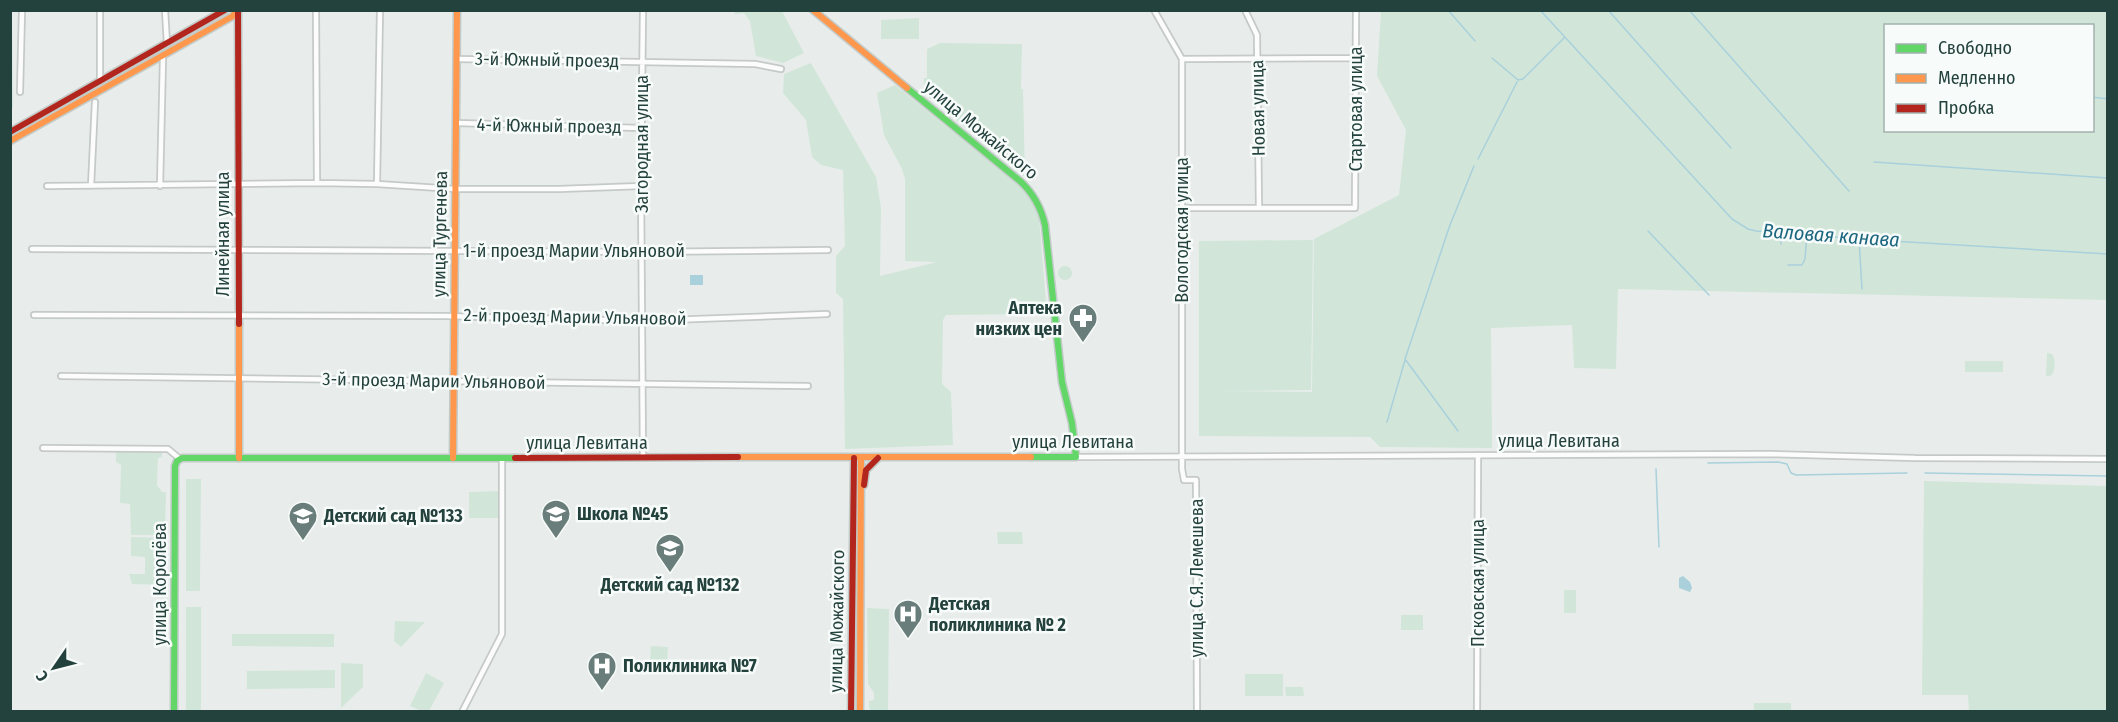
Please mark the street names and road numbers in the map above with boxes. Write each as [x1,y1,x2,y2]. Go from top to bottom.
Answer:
street label: Стартовая улица [1345,46,1367,172]
street label: 3-й Южный проезд [475,48,619,72]
street label: Новая улица [1246,59,1270,156]
street label: Загородная улица [631,75,653,213]
street label: улица Можайского [919,76,1043,184]
street label: 4-й Южный проезд [476,114,622,138]
street label: Вологодская улица [1171,157,1193,303]
street label: Линейная улица [212,171,234,297]
street label: улица Тургенева [428,171,452,297]
street label: 1-й проезд Марии Ульяновой [463,240,685,262]
street label: 2-й проезд Марии Ульяновой [463,304,687,330]
street label: 3-й проезд Марии Ульяновой [322,368,546,394]
street label: улица Левитана [1498,430,1620,452]
street label: улица Левитана [1012,431,1134,453]
street label: улица Левитана [526,432,648,454]
street label: улица С.Я. Лемешева [1186,498,1208,657]
street label: Псковская улица [1467,519,1489,647]
street label: улица Королёва [149,522,171,645]
street label: улица Можайского [825,550,849,692]

